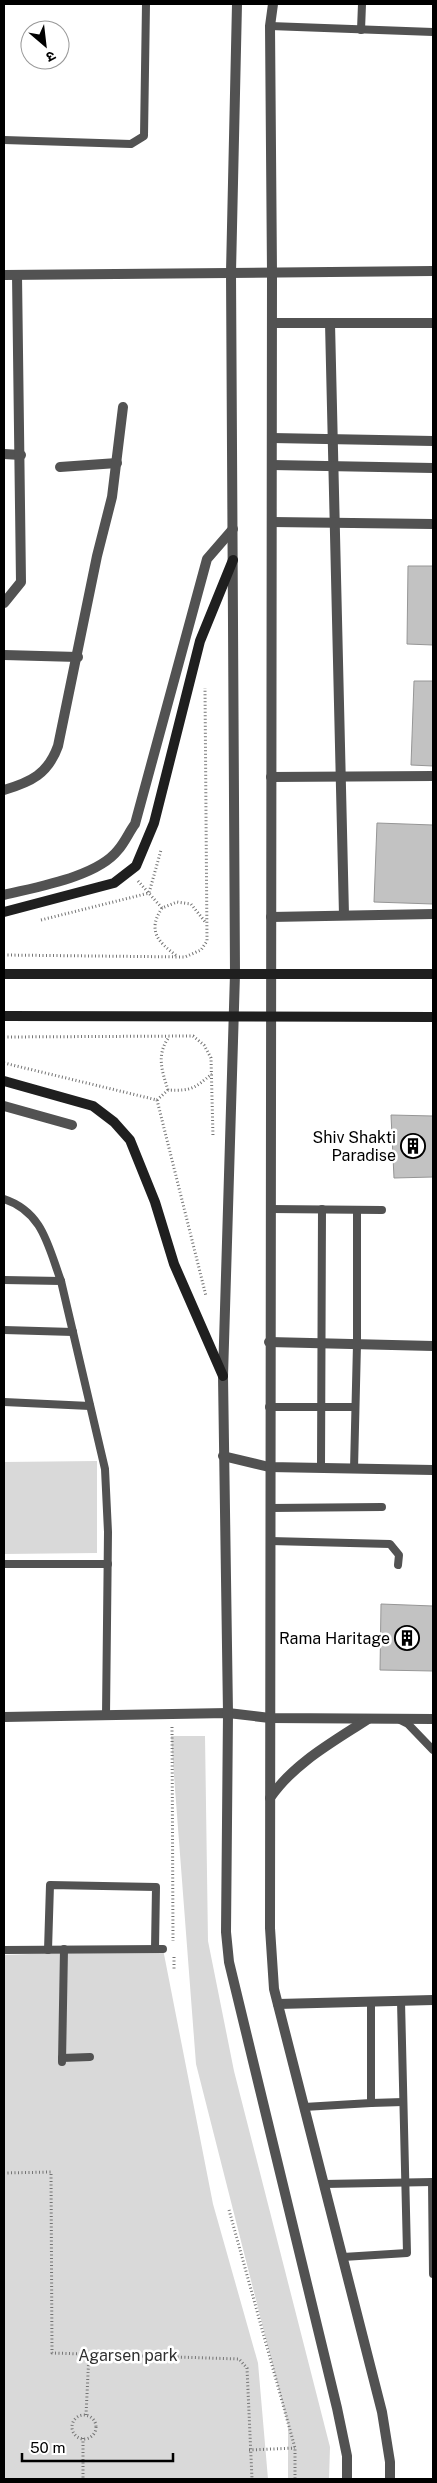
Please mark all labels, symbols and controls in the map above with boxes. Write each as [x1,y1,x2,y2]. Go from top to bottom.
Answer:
north arrow [20,20,70,70]
text: उ [43,47,58,66]
place label: Shiv Shakti Paradise [312,1128,396,1165]
building icon: Shiv Shakti Paradise [400,1133,426,1159]
building icon: Rama Haritage [394,1625,420,1651]
place label: Rama Haritage [279,1629,390,1648]
park label: Agarsen park [78,2346,178,2365]
scale bar [22,2430,174,2462]
text: 50 m [30,2439,65,2456]

